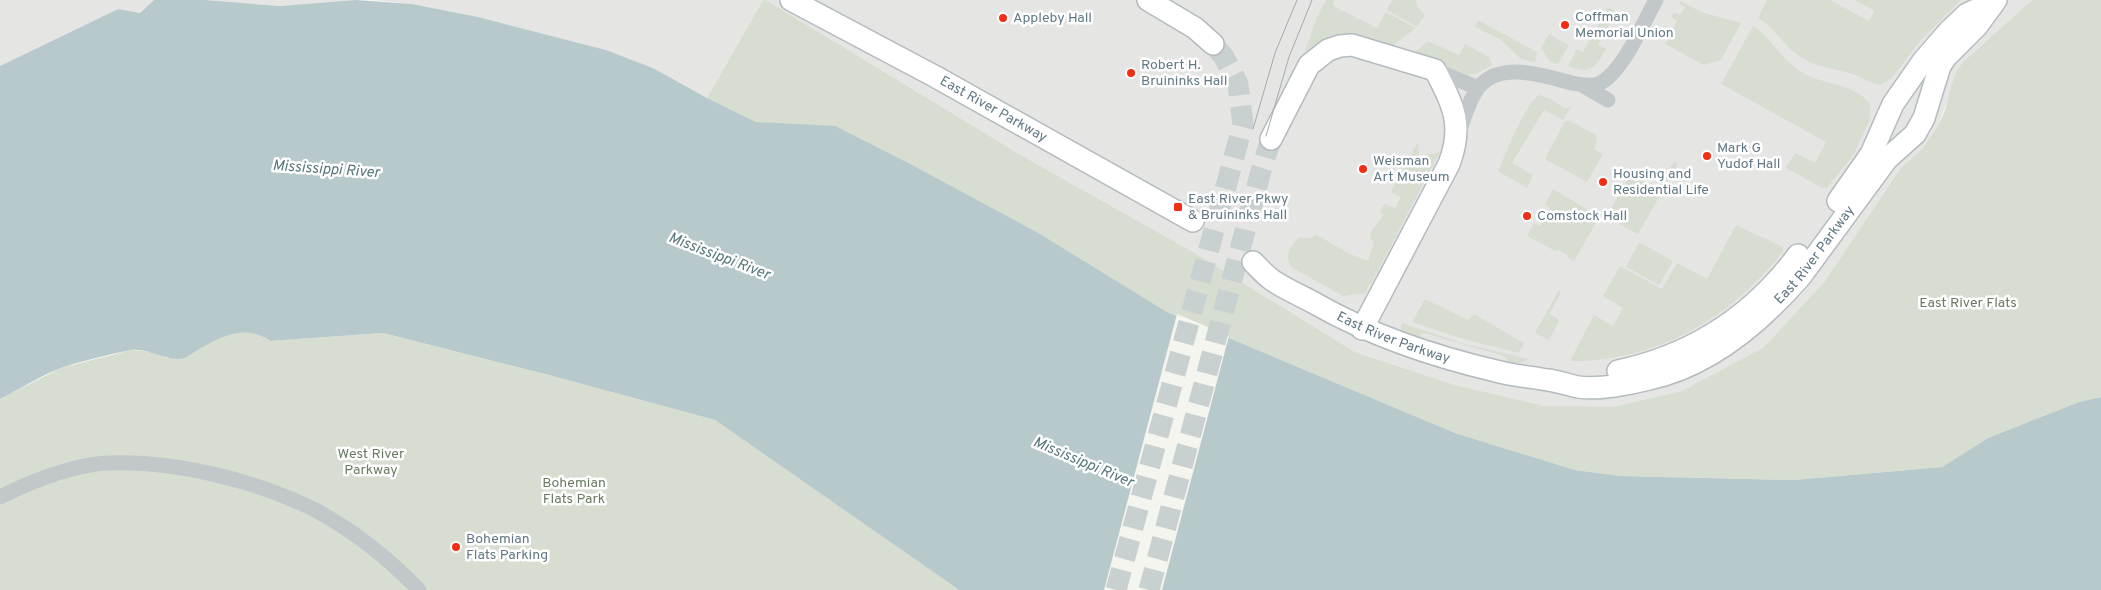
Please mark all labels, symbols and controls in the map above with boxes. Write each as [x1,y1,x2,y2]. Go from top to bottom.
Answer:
place label: Coffman Memorial Union [1575,9,1674,42]
place label: Appleby Hall [1013,10,1092,27]
marker: Appleby Hall [997,12,1009,24]
marker: Coffman Memorial Union [1559,19,1571,31]
place label: Robert H. Bruininks Hall [1141,57,1227,90]
marker: Robert H. Bruininks Hall [1125,67,1137,79]
street label: East River Parkway [937,72,1050,146]
place label: Mark G Yudof Hall [1717,140,1780,173]
marker: Mark G Yudof Hall [1701,150,1713,162]
place label: Weisman Art Museum [1373,153,1450,186]
water label: Mississippi River [272,157,381,183]
marker: Weisman Art Museum [1357,163,1369,175]
place label: Housing and Residential Life [1613,166,1709,199]
marker: Housing and Residential Life [1597,176,1609,188]
place label: East River Pkwy & Bruininks Hall [1188,191,1289,224]
marker: East River Pkwy & Bruininks Hall [1172,201,1184,213]
street label: East River Parkway [1771,203,1858,308]
place label: Comstock Hall [1537,208,1627,225]
marker: Comstock Hall [1521,210,1533,222]
water label: Mississippi River [666,229,774,286]
park label: East River Flats [1919,295,2017,312]
street label: East River Parkway [1334,308,1452,367]
water label: Mississippi River [1030,433,1137,493]
park label: West River Parkway [338,446,405,479]
park label: Bohemian Flats Park [542,475,606,508]
place label: Bohemian Flats Parking [466,531,548,564]
marker: Bohemian Flats Parking [450,541,462,553]

